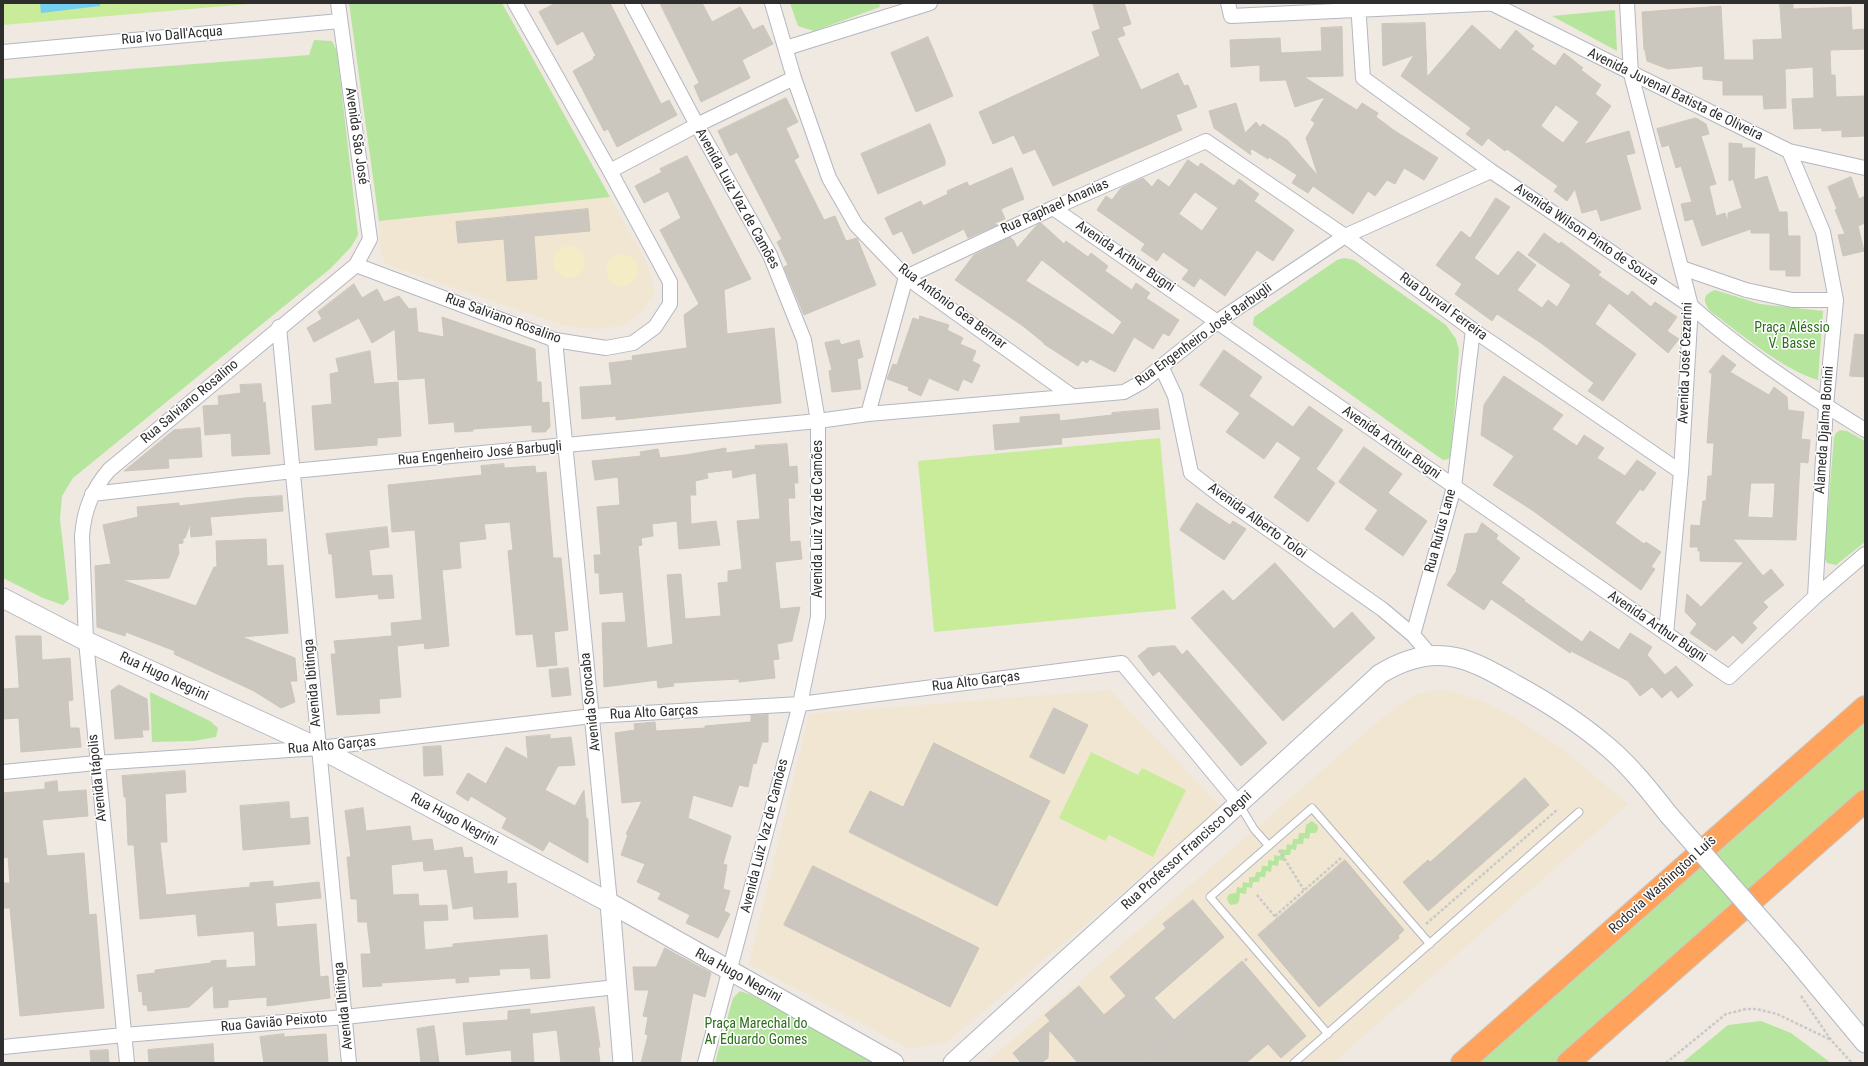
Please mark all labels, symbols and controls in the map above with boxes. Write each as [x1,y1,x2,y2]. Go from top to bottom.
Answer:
street label: Rua Ivo Dall'Acqua [121,23,223,49]
street label: Avenida Juvenal Batista de Oliveira [1585,45,1765,145]
street label: Avenida São José [341,86,371,186]
street label: Avenida Luiz Vaz de Camões [691,126,783,272]
street label: Rua Raphael Ananias [998,176,1112,238]
street label: Avenida Wilson Pinto de Souza [1511,180,1661,290]
street label: Avenida Arthur Bugni [1072,218,1178,296]
street label: Rua Antônio Gea Bernar [895,261,1009,353]
street label: Rua Durval Ferreira [1396,270,1490,344]
street label: Rua Engenheiro José Barbugli [1132,280,1276,390]
street label: Rua Salviano Rosalino [443,290,563,348]
street label: Avenida José Cezarini [1675,302,1697,424]
park label: Praça Aléssio V. Basse [1754,320,1830,352]
street label: Rua Salviano Rosalino [138,356,242,448]
street label: Alameda Djalma Bonini [1812,366,1838,494]
street label: Avenida Arthur Bugni [1339,403,1443,483]
street label: Rua Engenheiro José Barbugli [397,438,563,470]
street label: Avenida Luiz Vaz de Camões [810,440,826,598]
street label: Avenida Alberto Toloi [1204,480,1310,562]
street label: Rua Rufus Lane [1422,487,1460,575]
street label: Avenida Arthur Bugni [1604,588,1710,666]
street label: Avenida Ibitinga [301,638,325,728]
street label: Rua Hugo Negrini [117,649,211,705]
street label: Avenida Sorocaba [577,652,605,752]
street label: Rua Alto Garças [931,668,1021,696]
street label: Rua Alto Garças [609,702,699,724]
street label: Avenida Itápolis [85,733,111,823]
street label: Rua Alto Garças [287,734,377,758]
street label: Avenida Luiz Vaz de Camões [738,757,792,915]
street label: Rua Professor Francisco Degni [1118,788,1256,914]
street label: Rua Hugo Negrini [408,790,500,850]
street label: Rodovia Washington Luís [1606,832,1720,938]
street label: Rua Hugo Negrini [692,945,784,1007]
street label: Avenida Ibitinga [331,961,357,1051]
street label: Rua Gavião Peixoto [220,1010,328,1036]
park label: Praça Marechal do Ar Eduardo Gomes [704,1016,808,1048]

